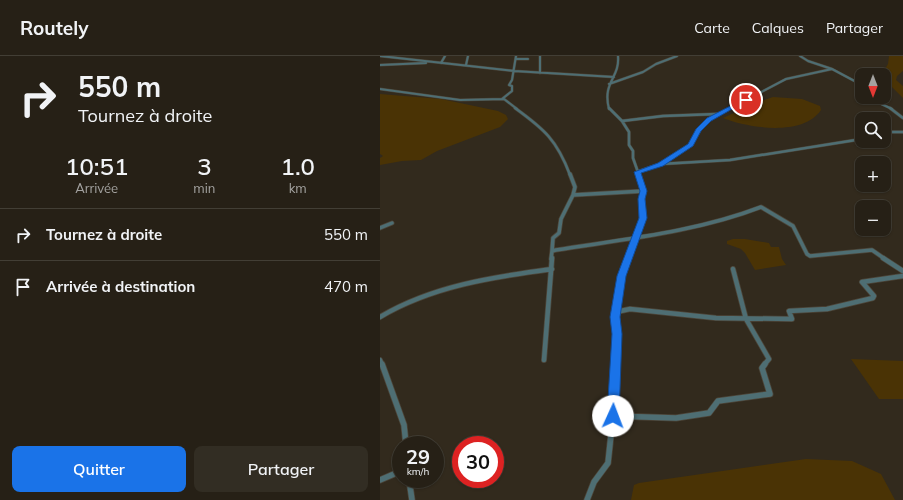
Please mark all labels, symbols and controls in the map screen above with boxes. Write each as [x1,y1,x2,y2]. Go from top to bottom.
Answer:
text: Routely [20,16,88,40]
text: Carte [694,19,730,37]
text: Calques [752,19,804,37]
text: Partager [826,19,883,37]
north arrow [855,68,891,104]
map controls [855,68,891,236]
text: 550 m [78,69,161,104]
icon: right [12,72,64,124]
pin [729,83,763,117]
icon: arrive [735,89,757,111]
text: Tournez à droite [78,104,212,127]
button: search [855,112,891,148]
text: 10:51 [65,151,128,181]
text: 3 [197,151,212,181]
text: 1.0 [280,151,315,181]
button: + [855,156,891,192]
text: Arrivée [75,180,118,196]
text: min [193,180,215,196]
text: km [289,180,307,196]
button: − [855,200,891,236]
icon: right [12,224,34,246]
text: Tournez à droite [46,225,162,244]
text: 550 m [324,225,368,244]
icon: arrive [12,276,34,298]
text: Arrivée à destination [46,277,195,296]
text: 470 m [324,277,368,296]
position arrow [592,395,634,437]
speed limit sign: 30 [452,436,504,488]
text: 29 [406,444,430,469]
button: Quitter [12,446,186,492]
button: Partager [194,446,368,492]
text: km/h [407,465,429,478]

